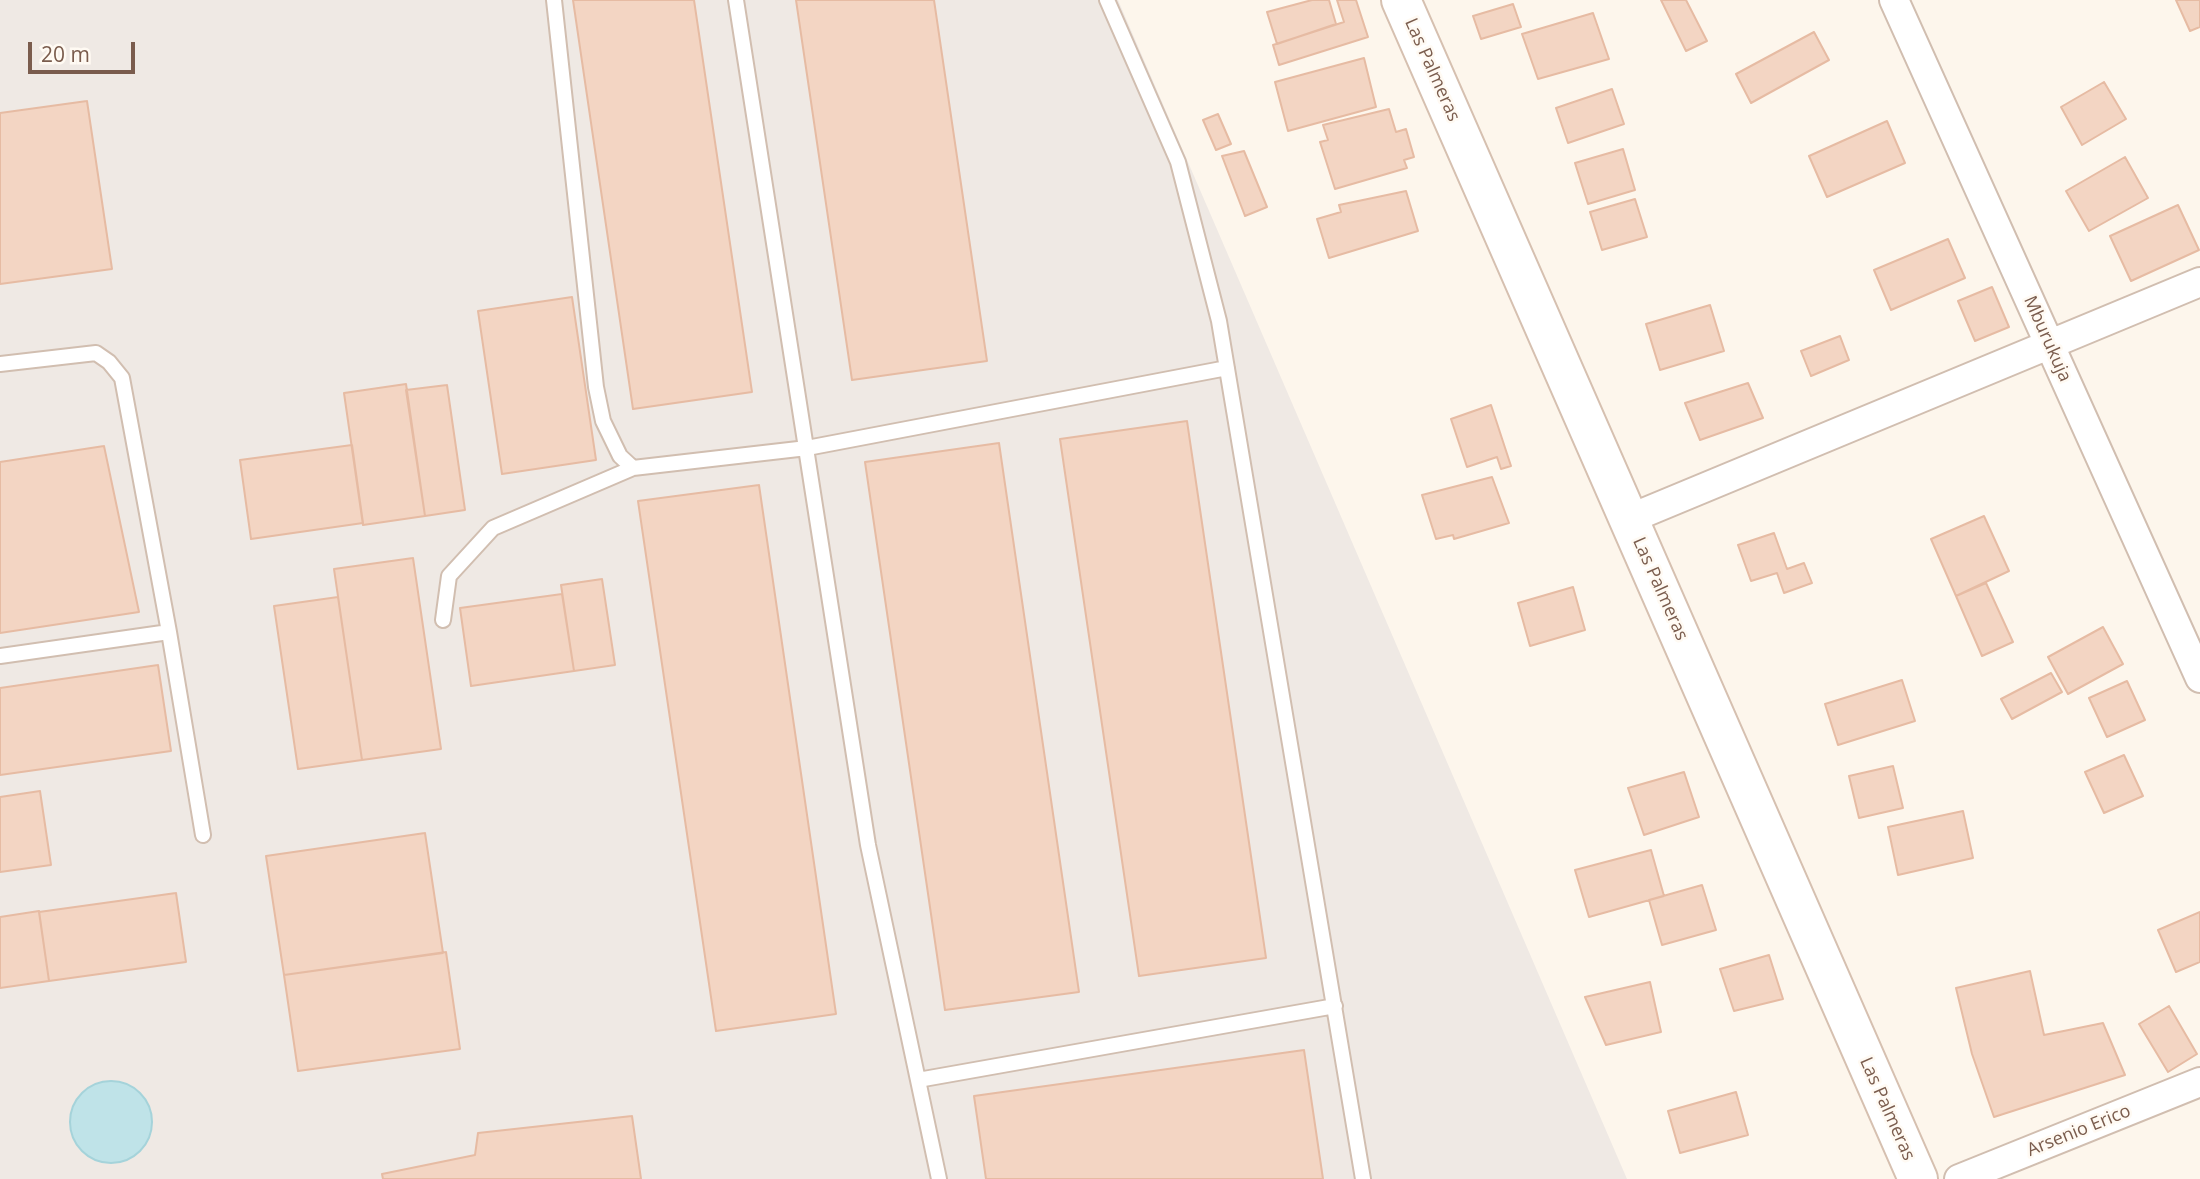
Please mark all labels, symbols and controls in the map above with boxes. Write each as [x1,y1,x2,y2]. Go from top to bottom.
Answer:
street label: Las Palmeras [1400,15,1464,125]
scale bar [32,28,138,72]
text: 20 m [41,40,90,68]
street label: Mburukuja [2018,293,2076,385]
street label: Las Palmeras [1628,534,1692,644]
street label: Las Palmeras [1855,1054,1919,1164]
street label: Arsenio Erico [2024,1100,2134,1162]

